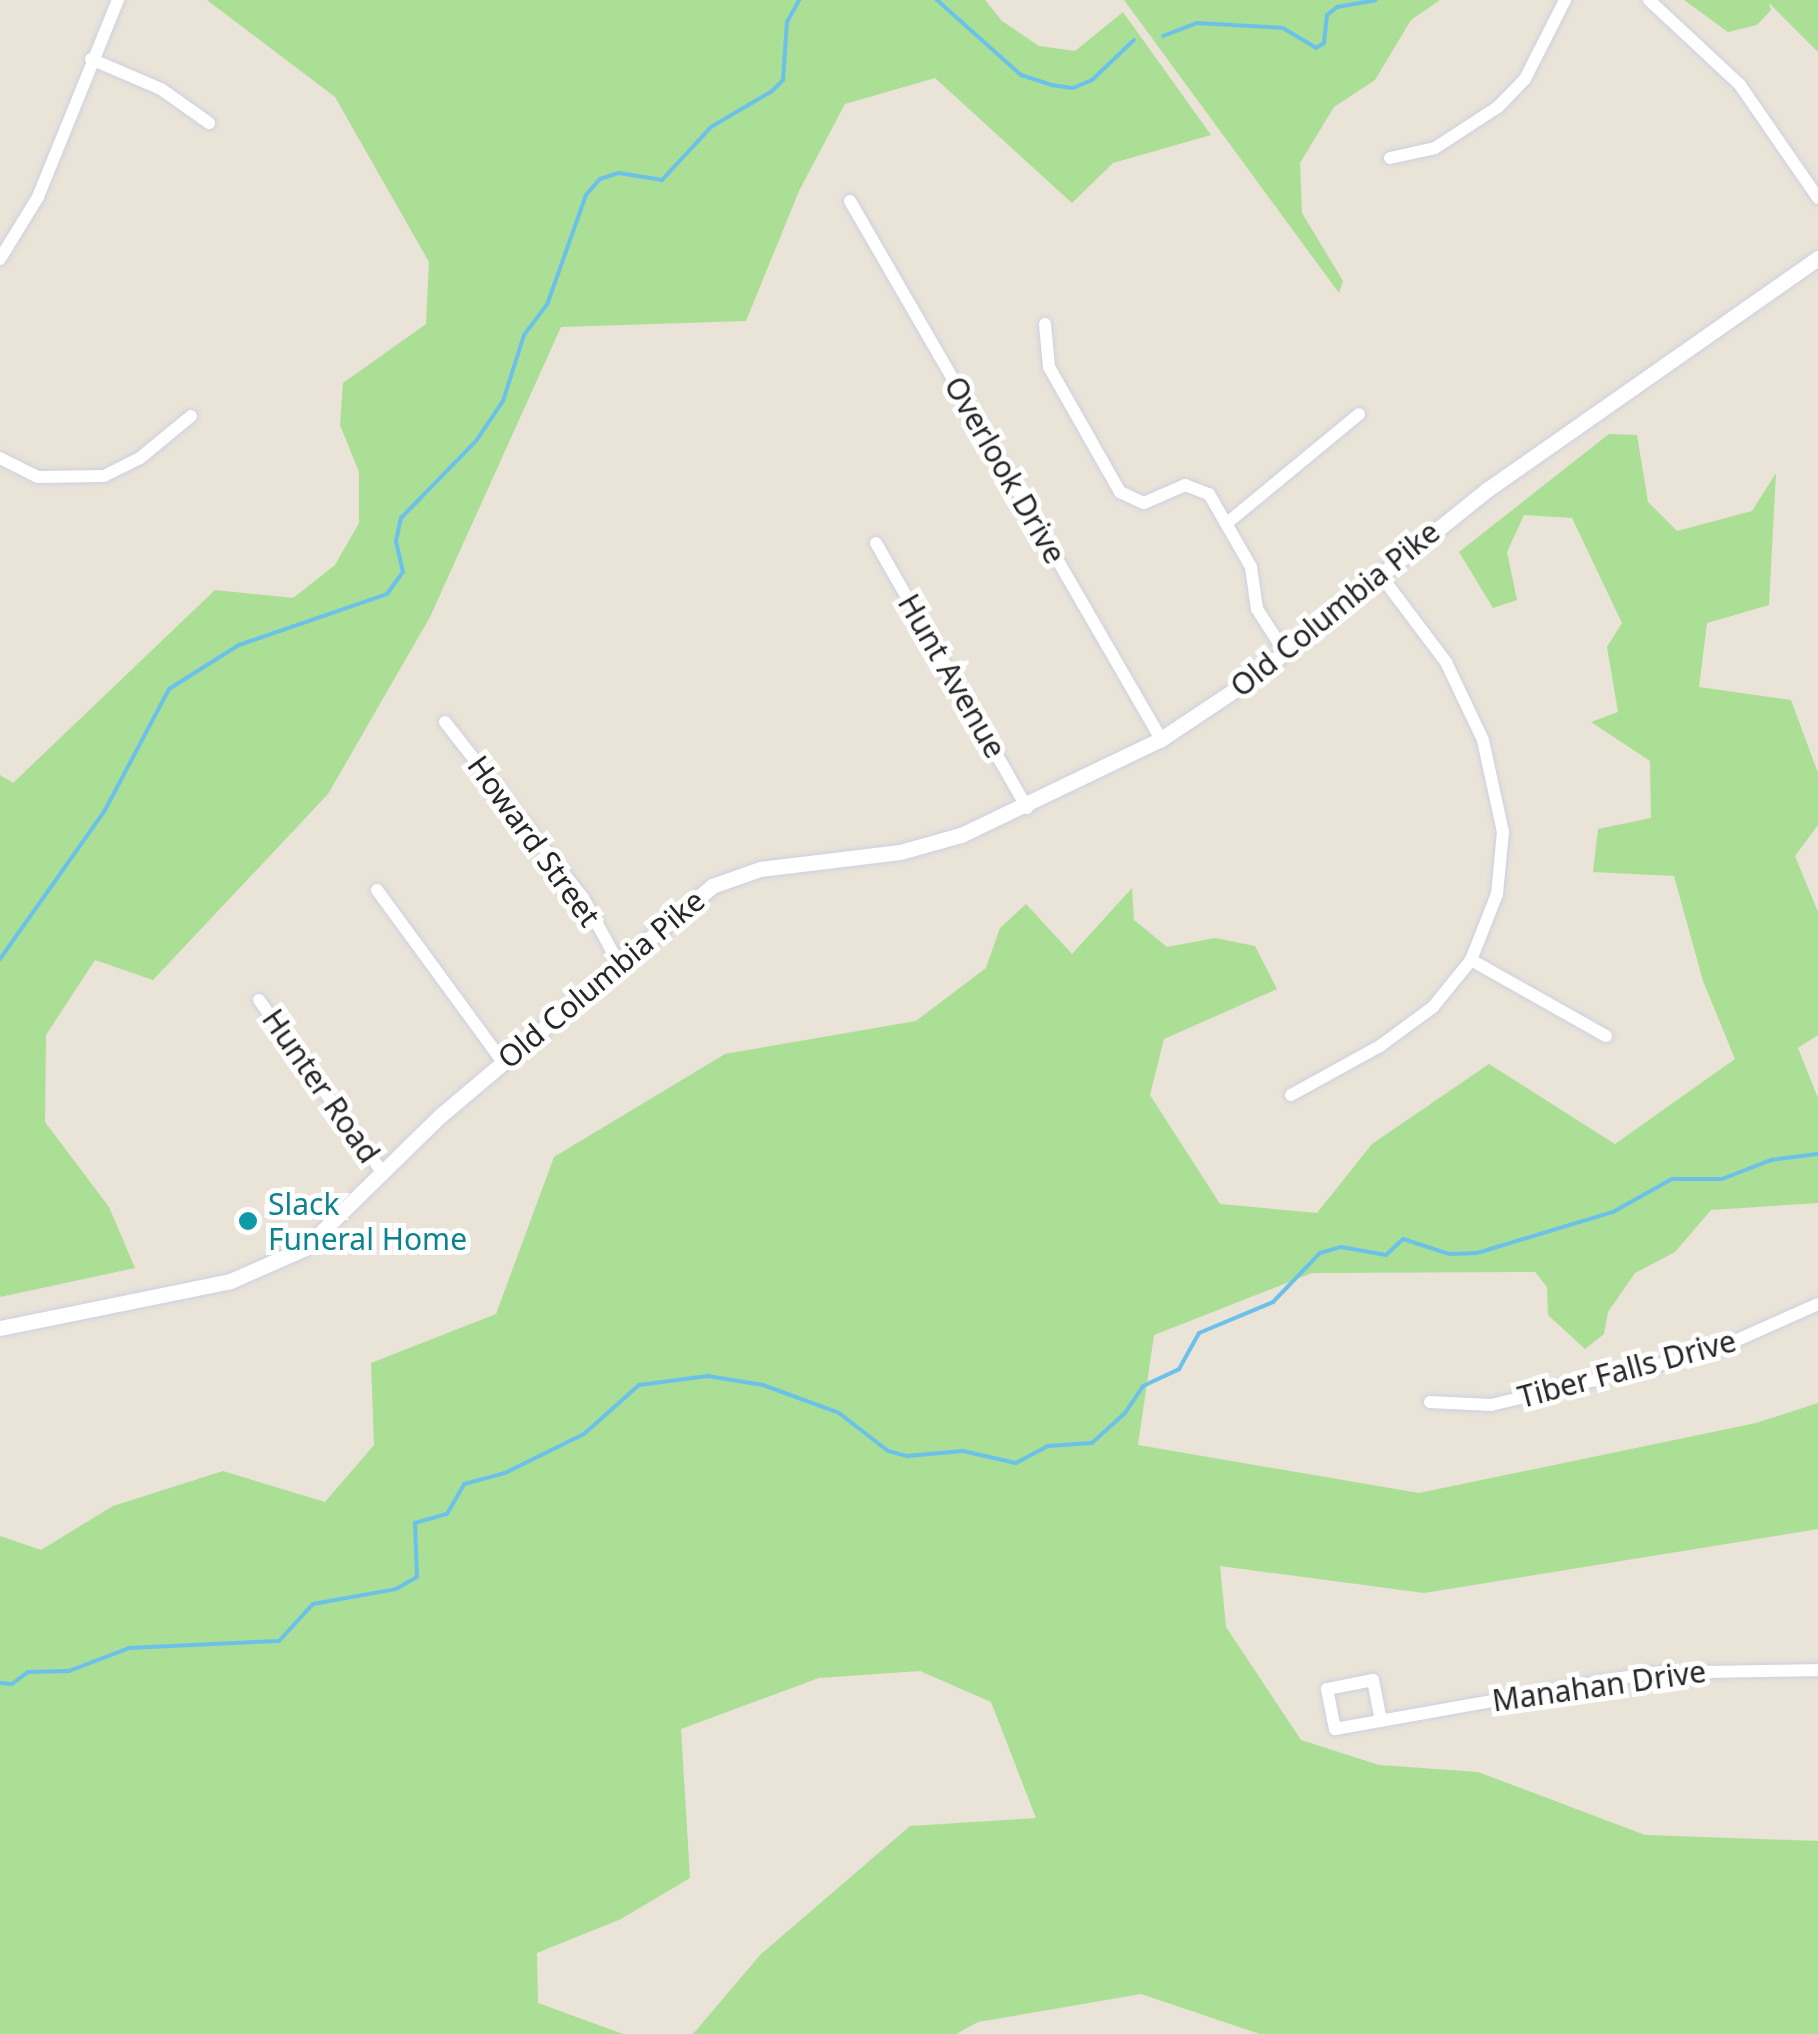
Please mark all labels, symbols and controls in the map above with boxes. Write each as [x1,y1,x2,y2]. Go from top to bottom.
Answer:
street label: Overlook Drive [937,370,1073,570]
street label: Old Columbia Pike [1223,514,1447,704]
street label: Hunt Avenue [891,588,1013,764]
street label: Howard Street [460,749,608,933]
street label: Old Columbia Pike [490,882,712,1076]
street label: Hunter Road [255,1002,387,1170]
place label: Slack Funeral Home [268,1186,467,1256]
marker: Slack Funeral Home [237,1210,259,1232]
street label: Tiber Falls Drive [1514,1323,1740,1415]
street label: Manahan Drive [1490,1653,1708,1719]

